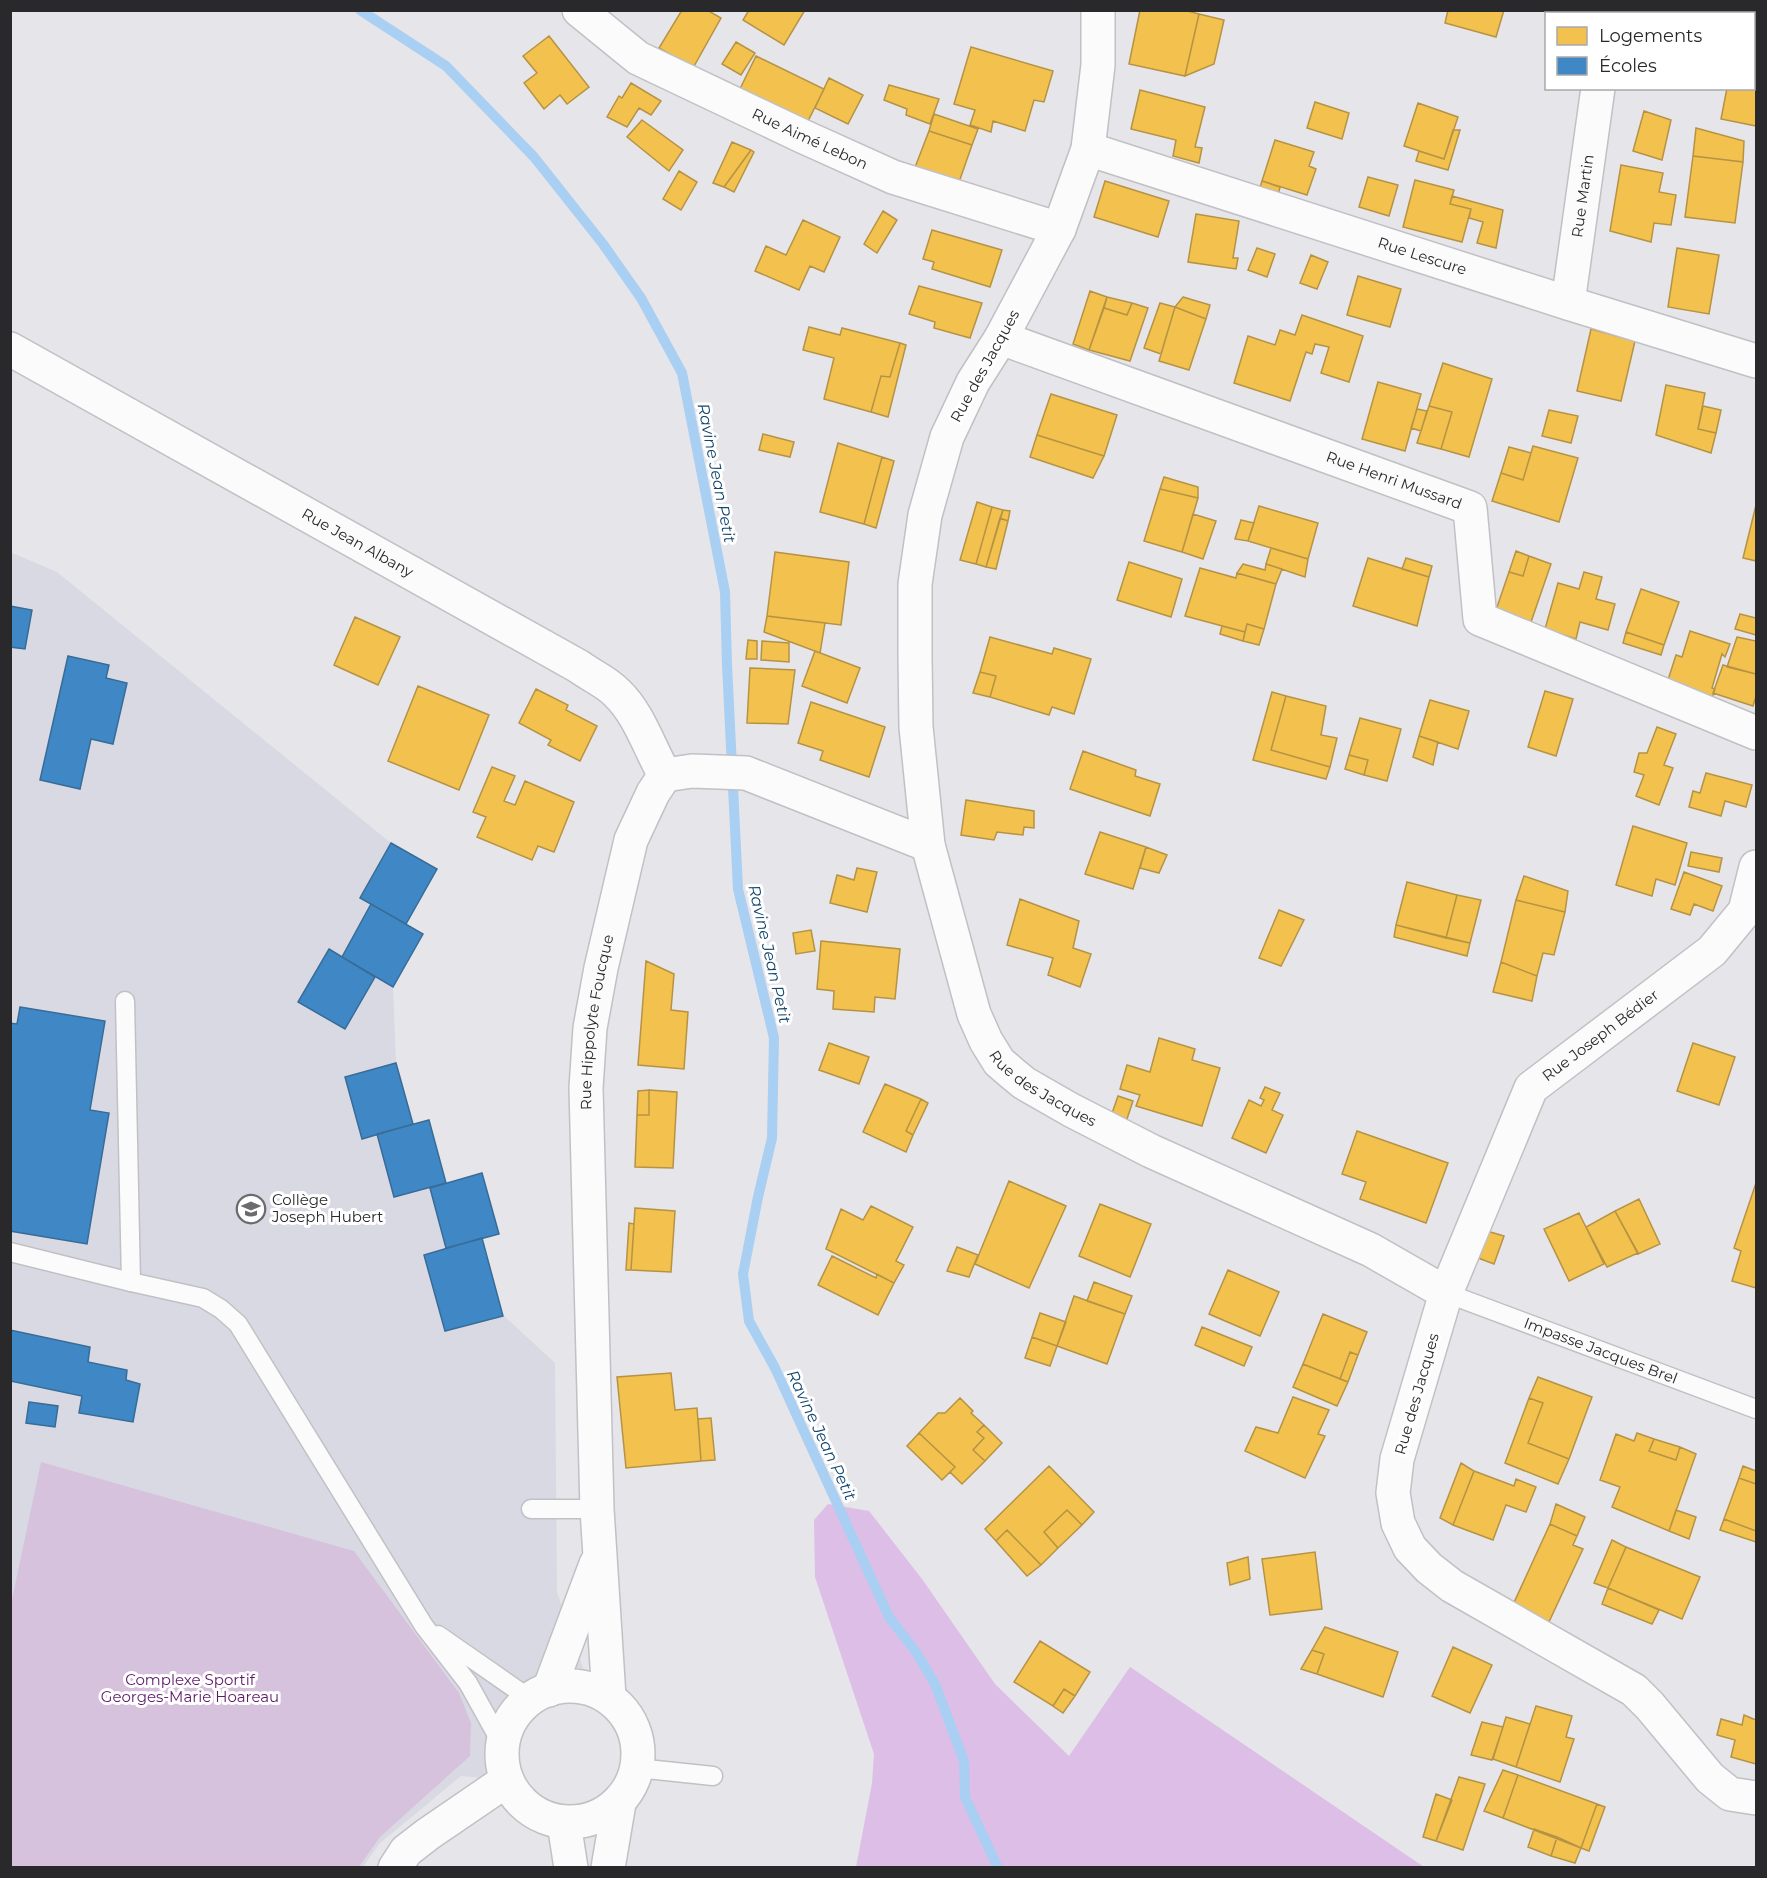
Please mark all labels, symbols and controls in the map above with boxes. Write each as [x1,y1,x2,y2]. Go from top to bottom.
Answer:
legend [1545,12,1755,90]
text: Logements [1599,25,1702,47]
text: Écoles [1599,55,1657,77]
street label: Rue Aimé Lebon [749,104,871,173]
street label: Rue Martin [1567,153,1598,239]
street label: Rue Lescure [1375,233,1469,279]
street label: Rue des Jacques [946,306,1023,425]
water label: Ravine Jean Petit [694,402,739,545]
street label: Rue Henri Mussard [1324,447,1465,513]
street label: Rue Jean Albany [299,504,418,582]
water label: Ravine Jean Petit [744,883,795,1026]
street label: Rue Hippolyte Foucque [576,933,618,1110]
street label: Rue Joseph Bédier [1538,985,1662,1085]
street label: Rue des Jacques [985,1047,1100,1130]
place label: Collège Joseph Hubert [271,1190,383,1226]
school or university icon: Collège Joseph Hubert [235,1193,267,1225]
street label: Impasse Jacques Brel [1521,1313,1680,1388]
street label: Rue des Jacques [1390,1331,1443,1457]
water label: Ravine Jean Petit [783,1367,860,1504]
park label: Complexe Sportif Georges-Marie Hoareau [101,1670,279,1706]

